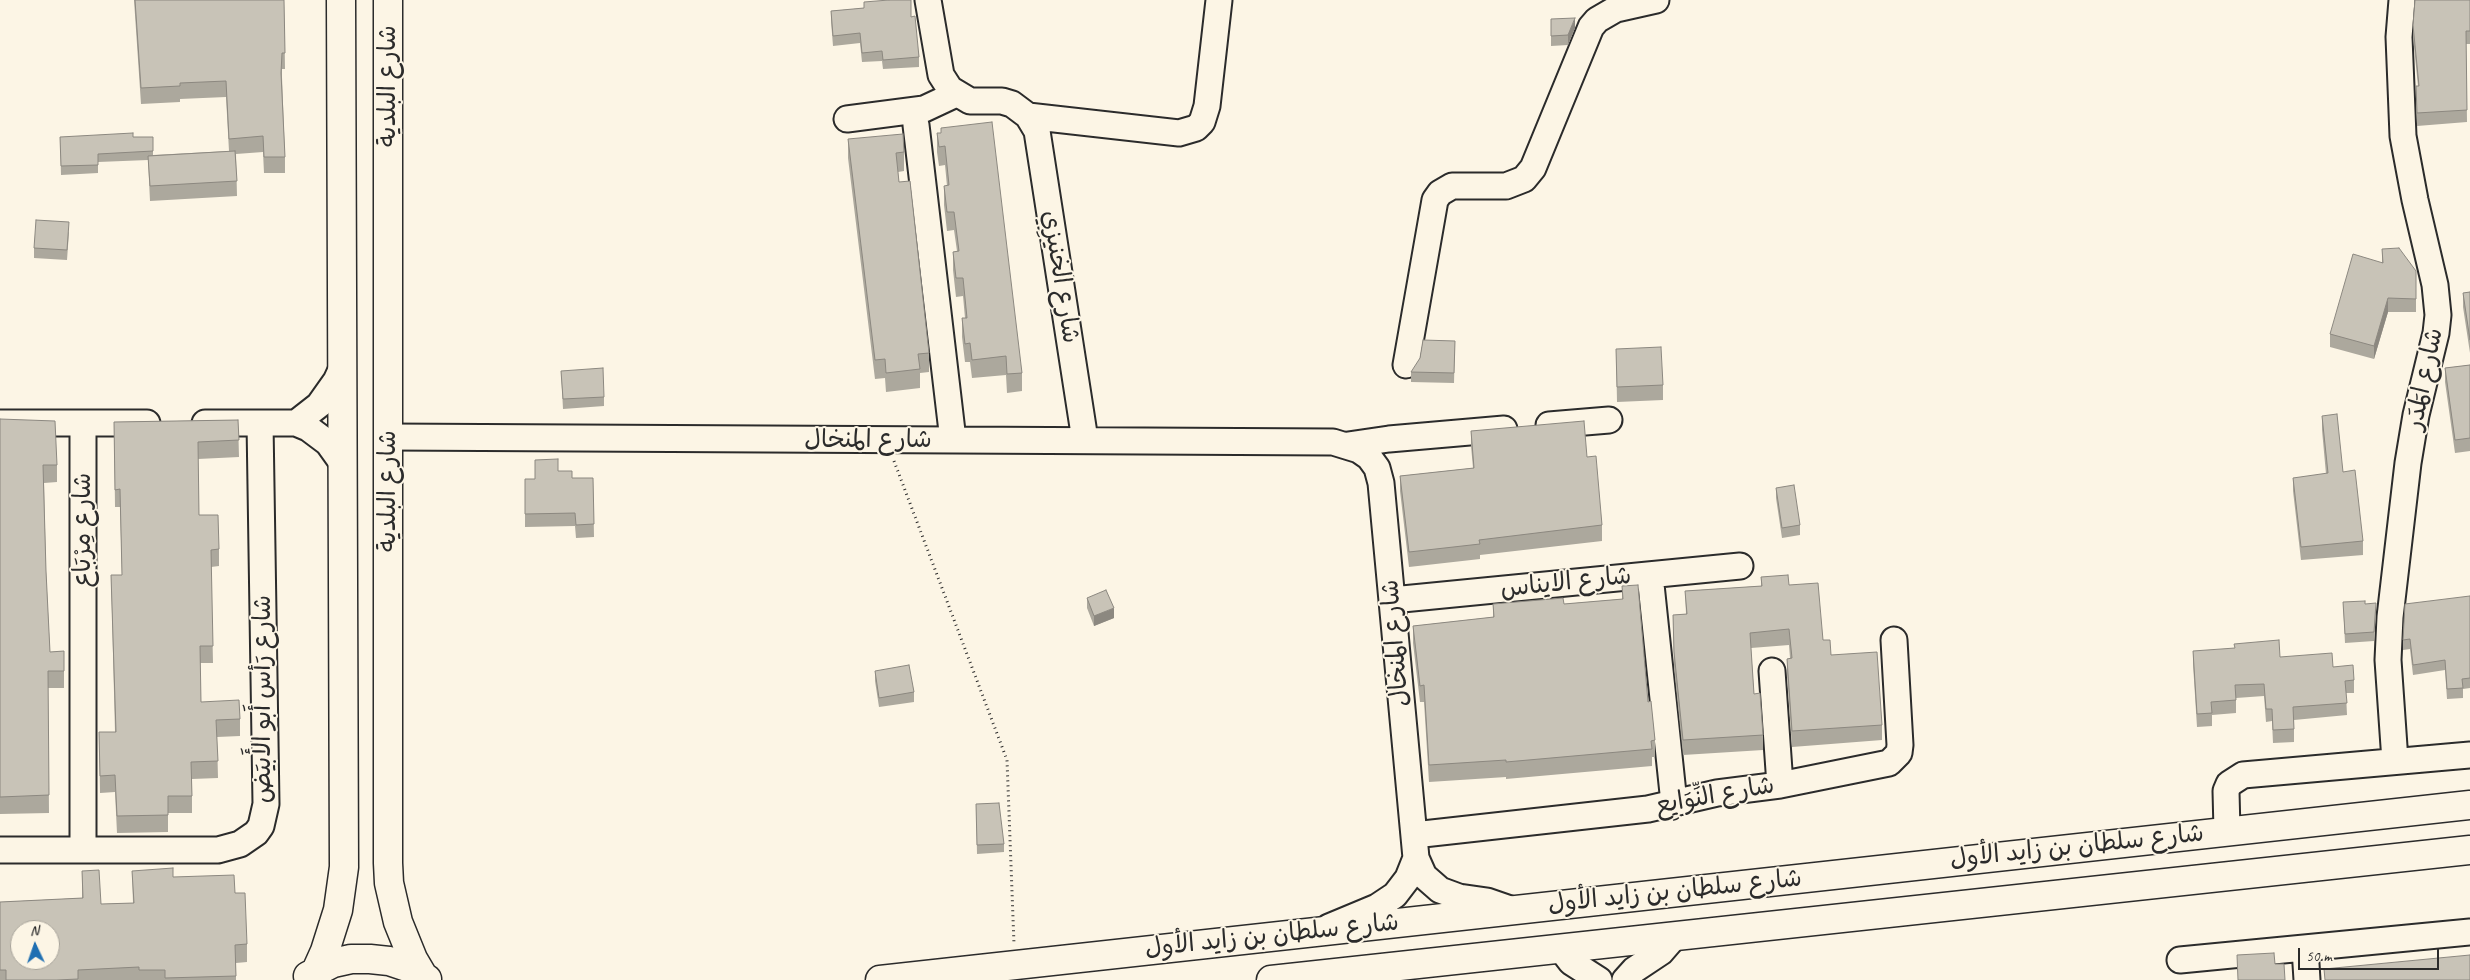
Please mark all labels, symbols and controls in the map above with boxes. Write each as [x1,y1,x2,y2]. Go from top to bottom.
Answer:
street label: شارع البلدية [373,25,403,147]
street label: شارع الخنيزِي [1035,208,1085,346]
street label: شارع المَدَر [2400,325,2450,433]
street label: شارع المنخال [804,425,932,455]
street label: شارع البلدية [373,430,403,552]
street label: شارع مِرْبَاع [68,473,98,587]
street label: شارع الايناس [1499,561,1633,605]
street label: شارع المنخال [1375,578,1417,708]
street label: شارع رَأس أَبو الأَبيَض [248,595,278,803]
street label: شارع النِّوَايِع [1653,771,1777,821]
street label: شارع سلطان بن زايد الأول [1949,819,2205,875]
street label: شارع سلطان بن زايد الأول [1547,864,1803,920]
street label: شارع سلطان بن زايد الأول [1144,908,1400,964]
north arrow [10,920,60,970]
text: N [29,922,39,939]
scale bar [2300,938,2441,970]
text: 50 m [2306,947,2332,966]

